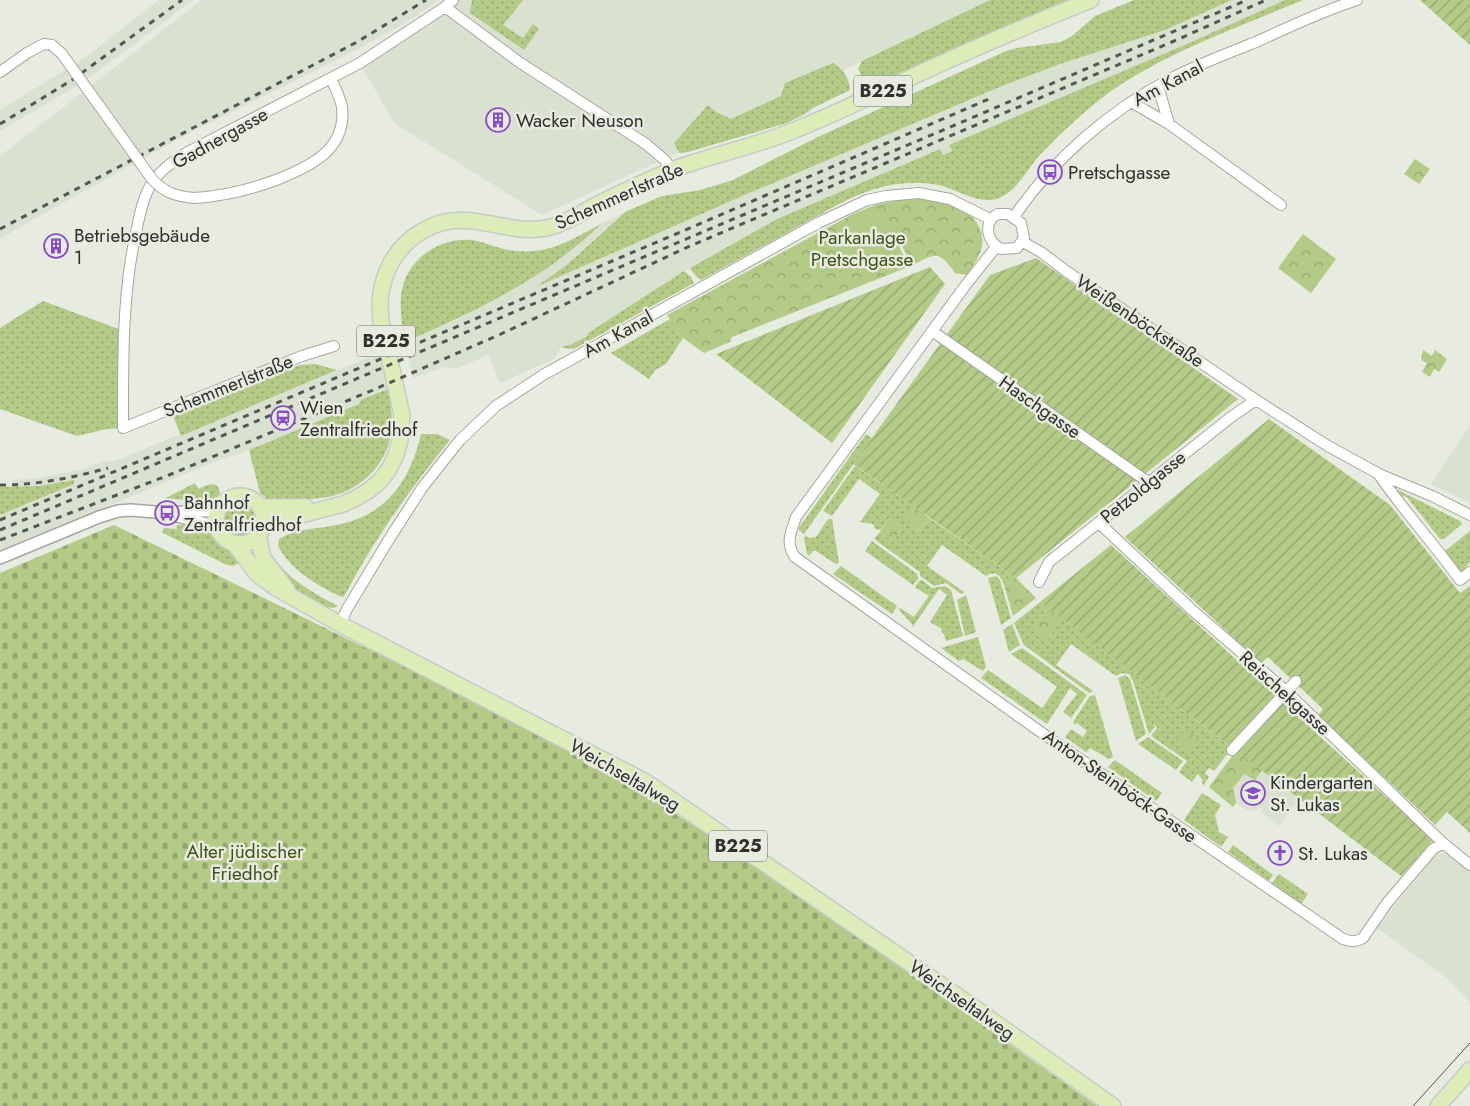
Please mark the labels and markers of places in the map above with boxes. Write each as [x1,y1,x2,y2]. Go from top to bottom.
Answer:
building icon: Wacker Neuson [485,107,511,133]
place label: Wacker Neuson [516,107,644,134]
bus stop icon: Pretschgasse [1037,159,1063,185]
place label: Pretschgasse [1068,159,1171,186]
place label: Betriebsgebäude 1 [74,222,210,271]
building icon: Betriebsgebäude 1 [43,233,69,259]
place label: Wien Zentralfriedhof [300,394,418,443]
station icon: Wien Zentralfriedhof [270,405,296,431]
place label: Bahnhof Zentralfriedhof [184,489,302,538]
bus stop icon: Bahnhof Zentralfriedhof [154,500,180,526]
place label: Kindergarten St. Lukas [1270,769,1373,818]
school or university icon: Kindergarten St. Lukas [1240,780,1266,806]
church icon: St. Lukas [1267,840,1293,866]
place label: St. Lukas [1298,840,1368,867]

